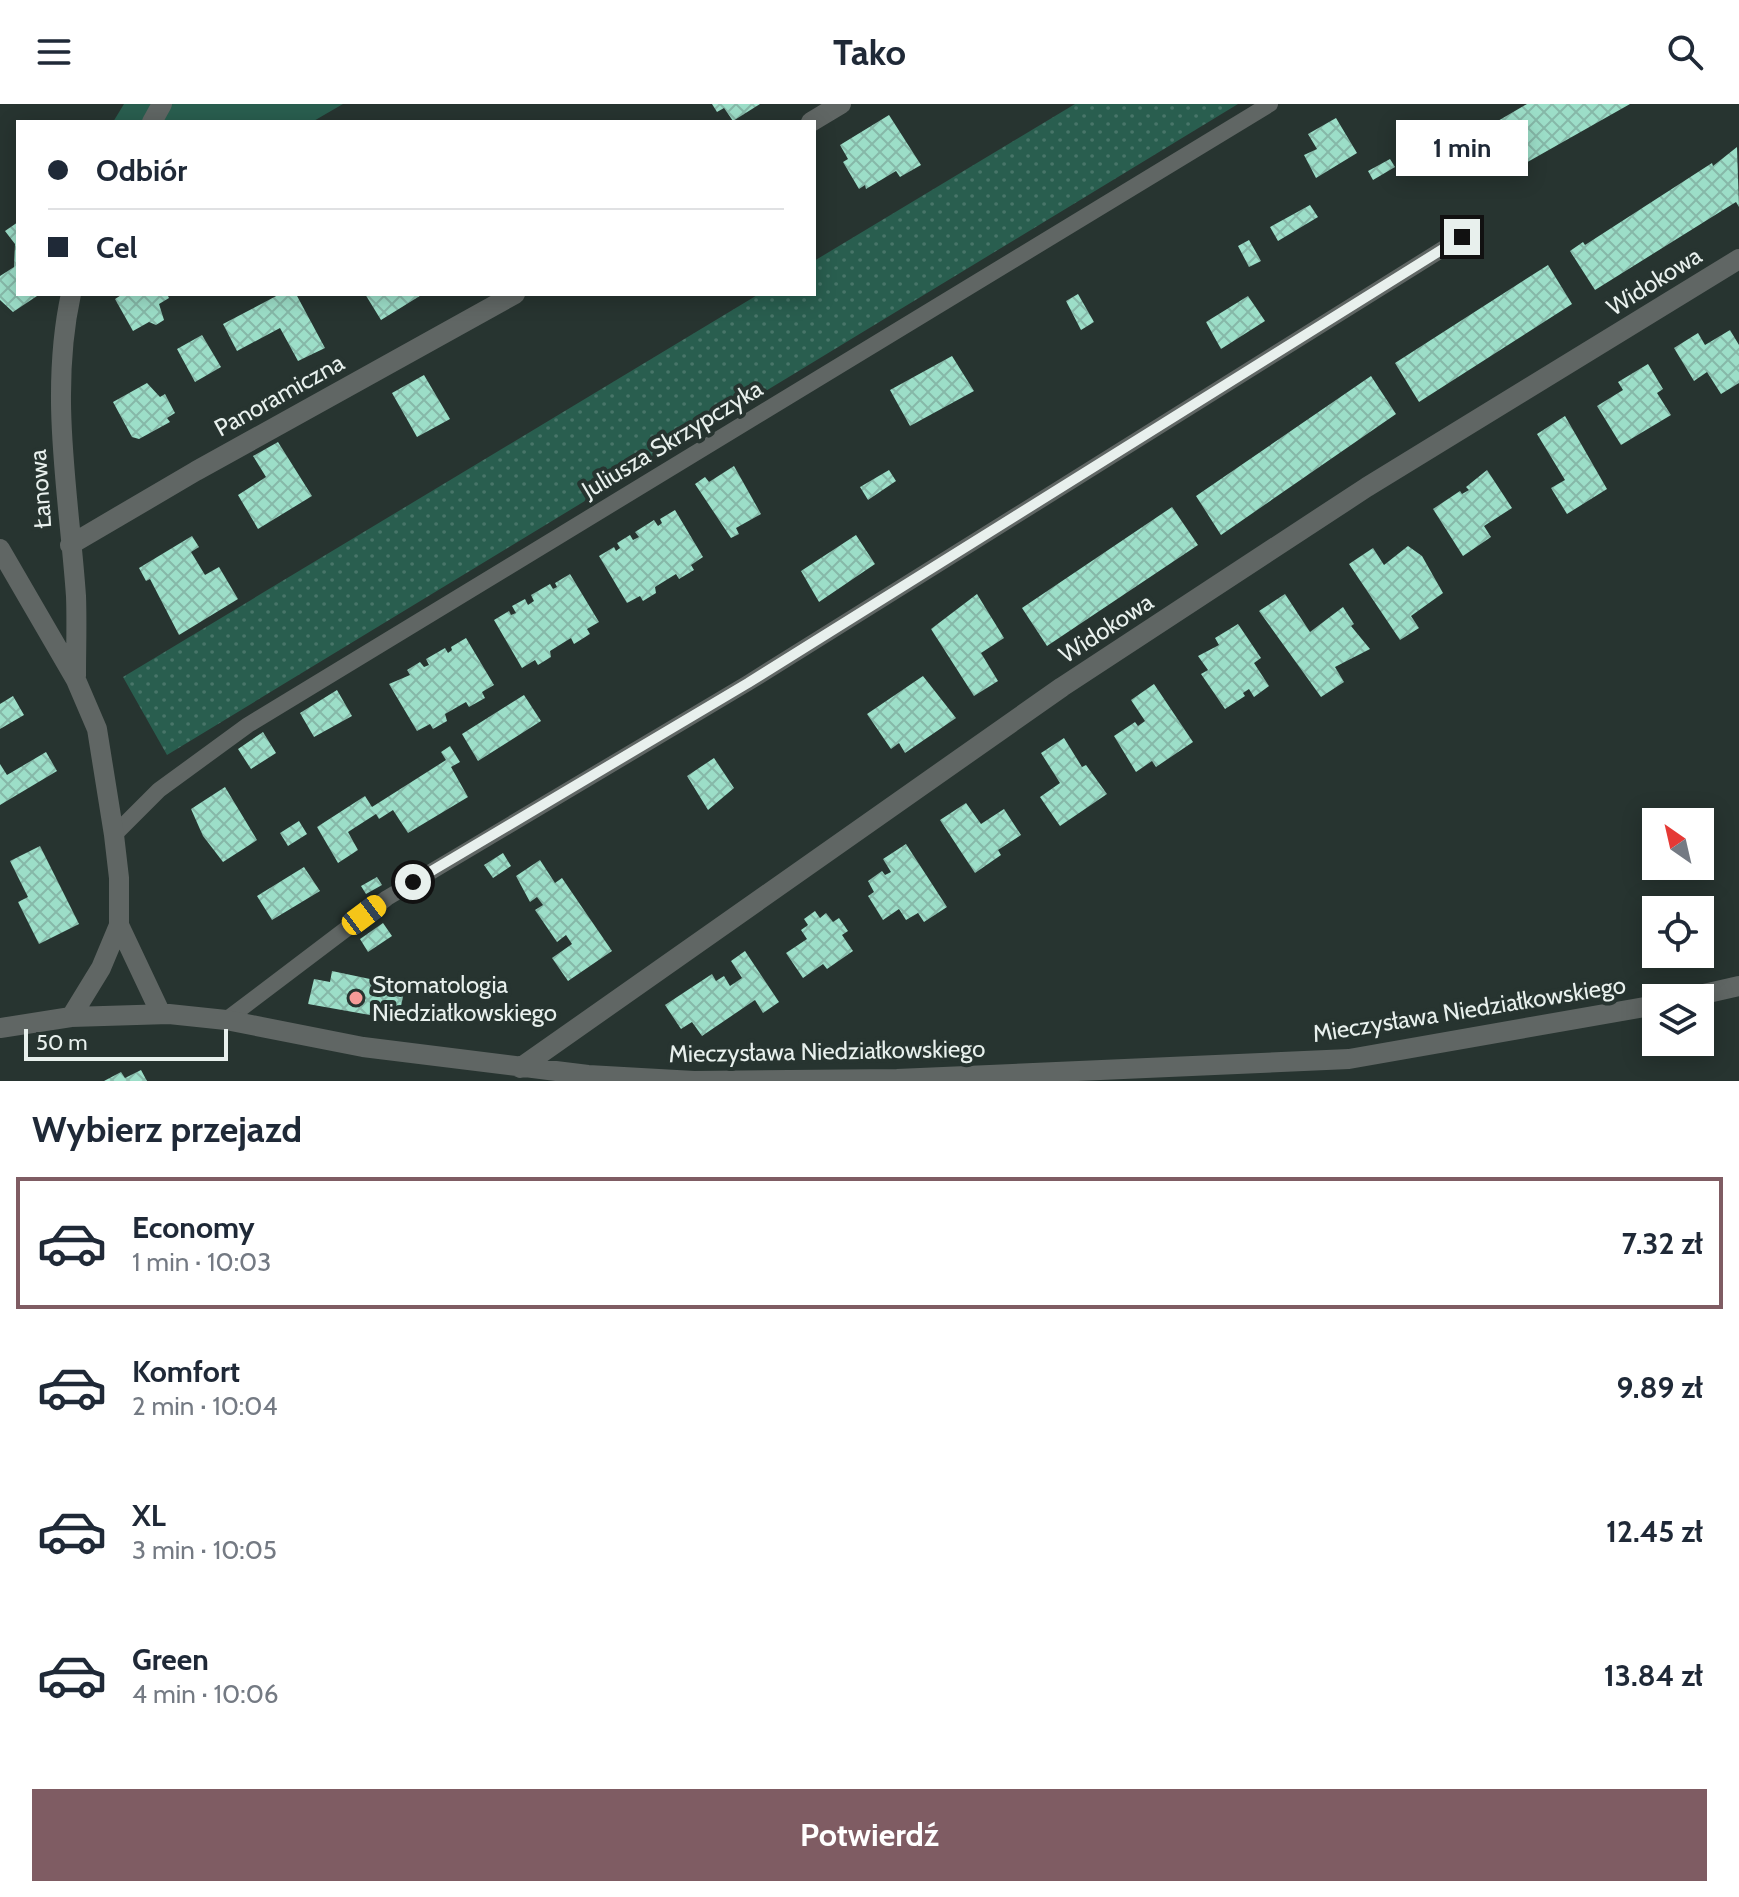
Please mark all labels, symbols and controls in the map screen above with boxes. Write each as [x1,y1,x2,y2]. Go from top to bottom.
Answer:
icon: menu [32,30,76,74]
text: Tako [833,30,906,74]
icon: search [1663,30,1707,74]
callout: 1 min [1396,121,1528,177]
text: 1 min [1433,132,1491,164]
text: Odbiór [96,152,187,189]
route end [1444,219,1480,255]
text: Cel [96,229,137,266]
street label: Widokowa [1601,240,1707,321]
street label: Panoramiczna [209,347,349,443]
street label: Juliusza Skrzypczyka [576,373,768,505]
street label: Łanowa [23,448,57,529]
street label: Widokowa [1054,587,1159,669]
north arrow [1642,808,1714,880]
map controls [1642,808,1714,1056]
route start [395,864,431,900]
car [338,891,390,939]
button: locate [1642,896,1714,968]
place label: Stomatologia Niedziałkowskiego [372,970,557,1027]
street label: Mieczysława Niedziałkowskiego [1310,970,1628,1048]
button: layers [1642,984,1714,1056]
marker: Stomatologia Niedziałkowskiego [347,989,365,1007]
scale bar [24,1025,228,1061]
text: 50 m [36,1029,88,1056]
street label: Mieczysława Niedziałkowskiego [668,1034,986,1068]
text: Wybierz przejazd [32,1107,302,1151]
icon: car [36,1207,108,1279]
text: Economy [132,1209,255,1246]
text: 7.32 zł [1621,1225,1703,1262]
text: 1 min · 10:03 [132,1246,271,1278]
icon: car [36,1351,108,1423]
text: Komfort [132,1353,240,1390]
text: 9.89 zł [1616,1369,1703,1406]
text: 2 min · 10:04 [132,1390,277,1422]
icon: car [36,1495,108,1567]
text: XL [132,1497,166,1534]
text: 12.45 zł [1606,1513,1703,1550]
text: 3 min · 10:05 [132,1534,277,1566]
icon: car [36,1639,108,1711]
text: Green [132,1641,209,1678]
text: 13.84 zł [1604,1657,1703,1694]
text: 4 min · 10:06 [132,1678,279,1710]
button: Potwierdź [32,1789,1707,1881]

